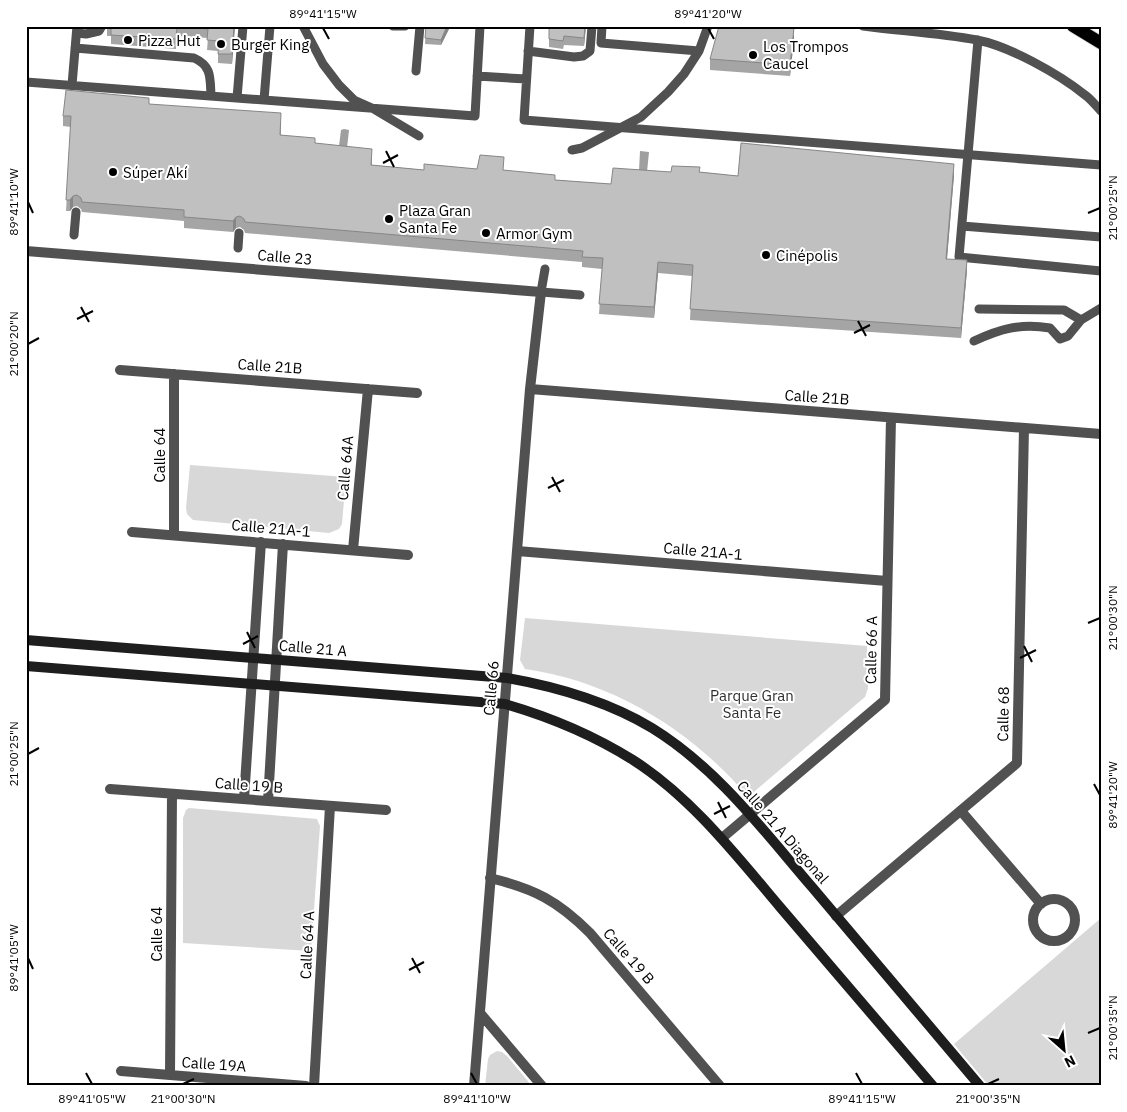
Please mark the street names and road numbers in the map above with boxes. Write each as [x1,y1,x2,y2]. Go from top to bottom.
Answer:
street label: Calle 23 [257,245,313,269]
street label: Calle 21B [237,354,303,378]
street label: Calle 21B [784,385,850,409]
street label: Calle 64 [150,427,169,483]
street label: Calle 64A [333,435,357,501]
street label: Calle 21A-1 [231,515,311,541]
street label: Calle 21A-1 [663,538,743,564]
street label: Calle 66 A [861,615,881,684]
street label: Calle 21 A [278,636,348,660]
street label: Calle 66 [479,660,503,716]
street label: Calle 68 [993,686,1013,742]
street label: Calle 19 B [214,773,284,797]
street label: Calle 21 A Diagonal [733,777,833,887]
street label: Calle 64 [147,906,166,962]
street label: Calle 64 A [296,910,318,980]
street label: Calle 19 B [599,924,659,988]
street label: Calle 19A [181,1052,247,1076]

